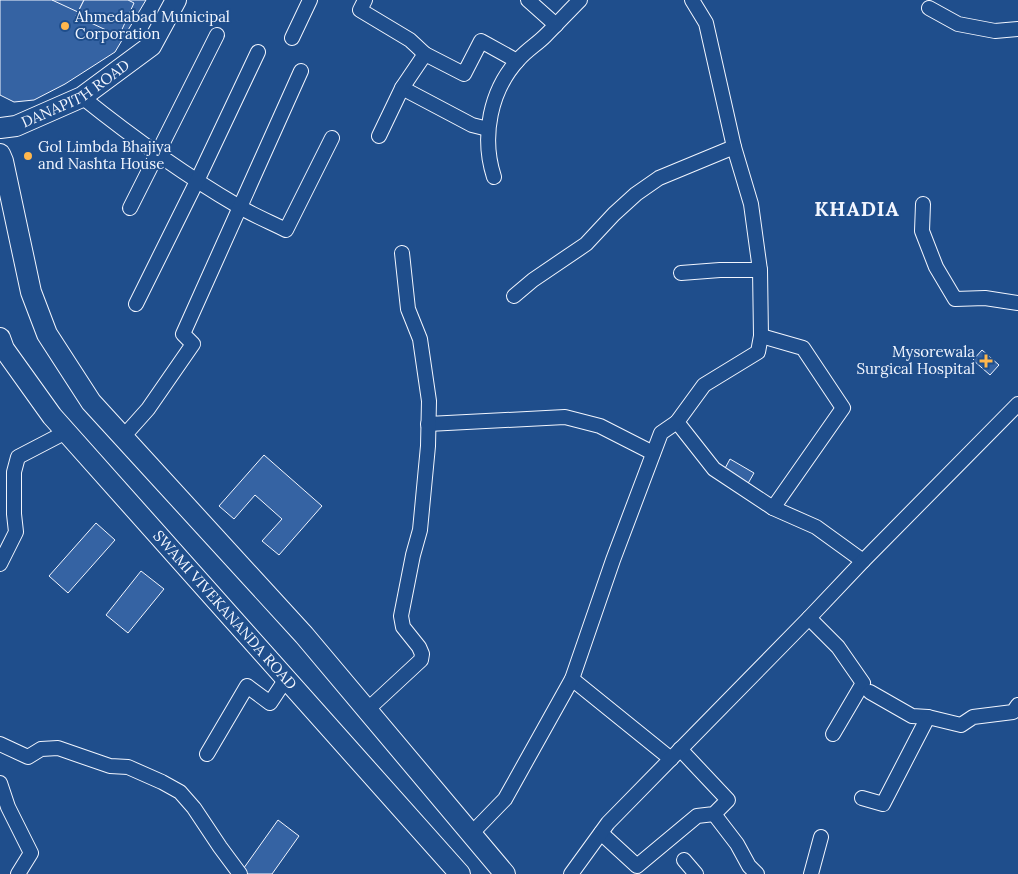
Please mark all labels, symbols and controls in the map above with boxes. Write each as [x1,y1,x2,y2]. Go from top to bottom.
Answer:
place label: Ahmedabad Municipal Corporation [74,7,230,43]
marker: Ahmedabad Municipal Corporation [59,20,71,32]
street label: DANAPITH ROAD [18,55,133,132]
place label: Gol Limbda Bhajiya and Nashta House [38,137,172,173]
marker: Gol Limbda Bhajiya and Nashta House [22,150,34,162]
district label: KHADIA [814,196,900,221]
place label: Mysorewala Surgical Hospital [856,342,975,378]
marker: Mysorewala Surgical Hospital [979,354,993,368]
street label: SWAMI VIVEKANANDA ROAD [149,526,301,693]

